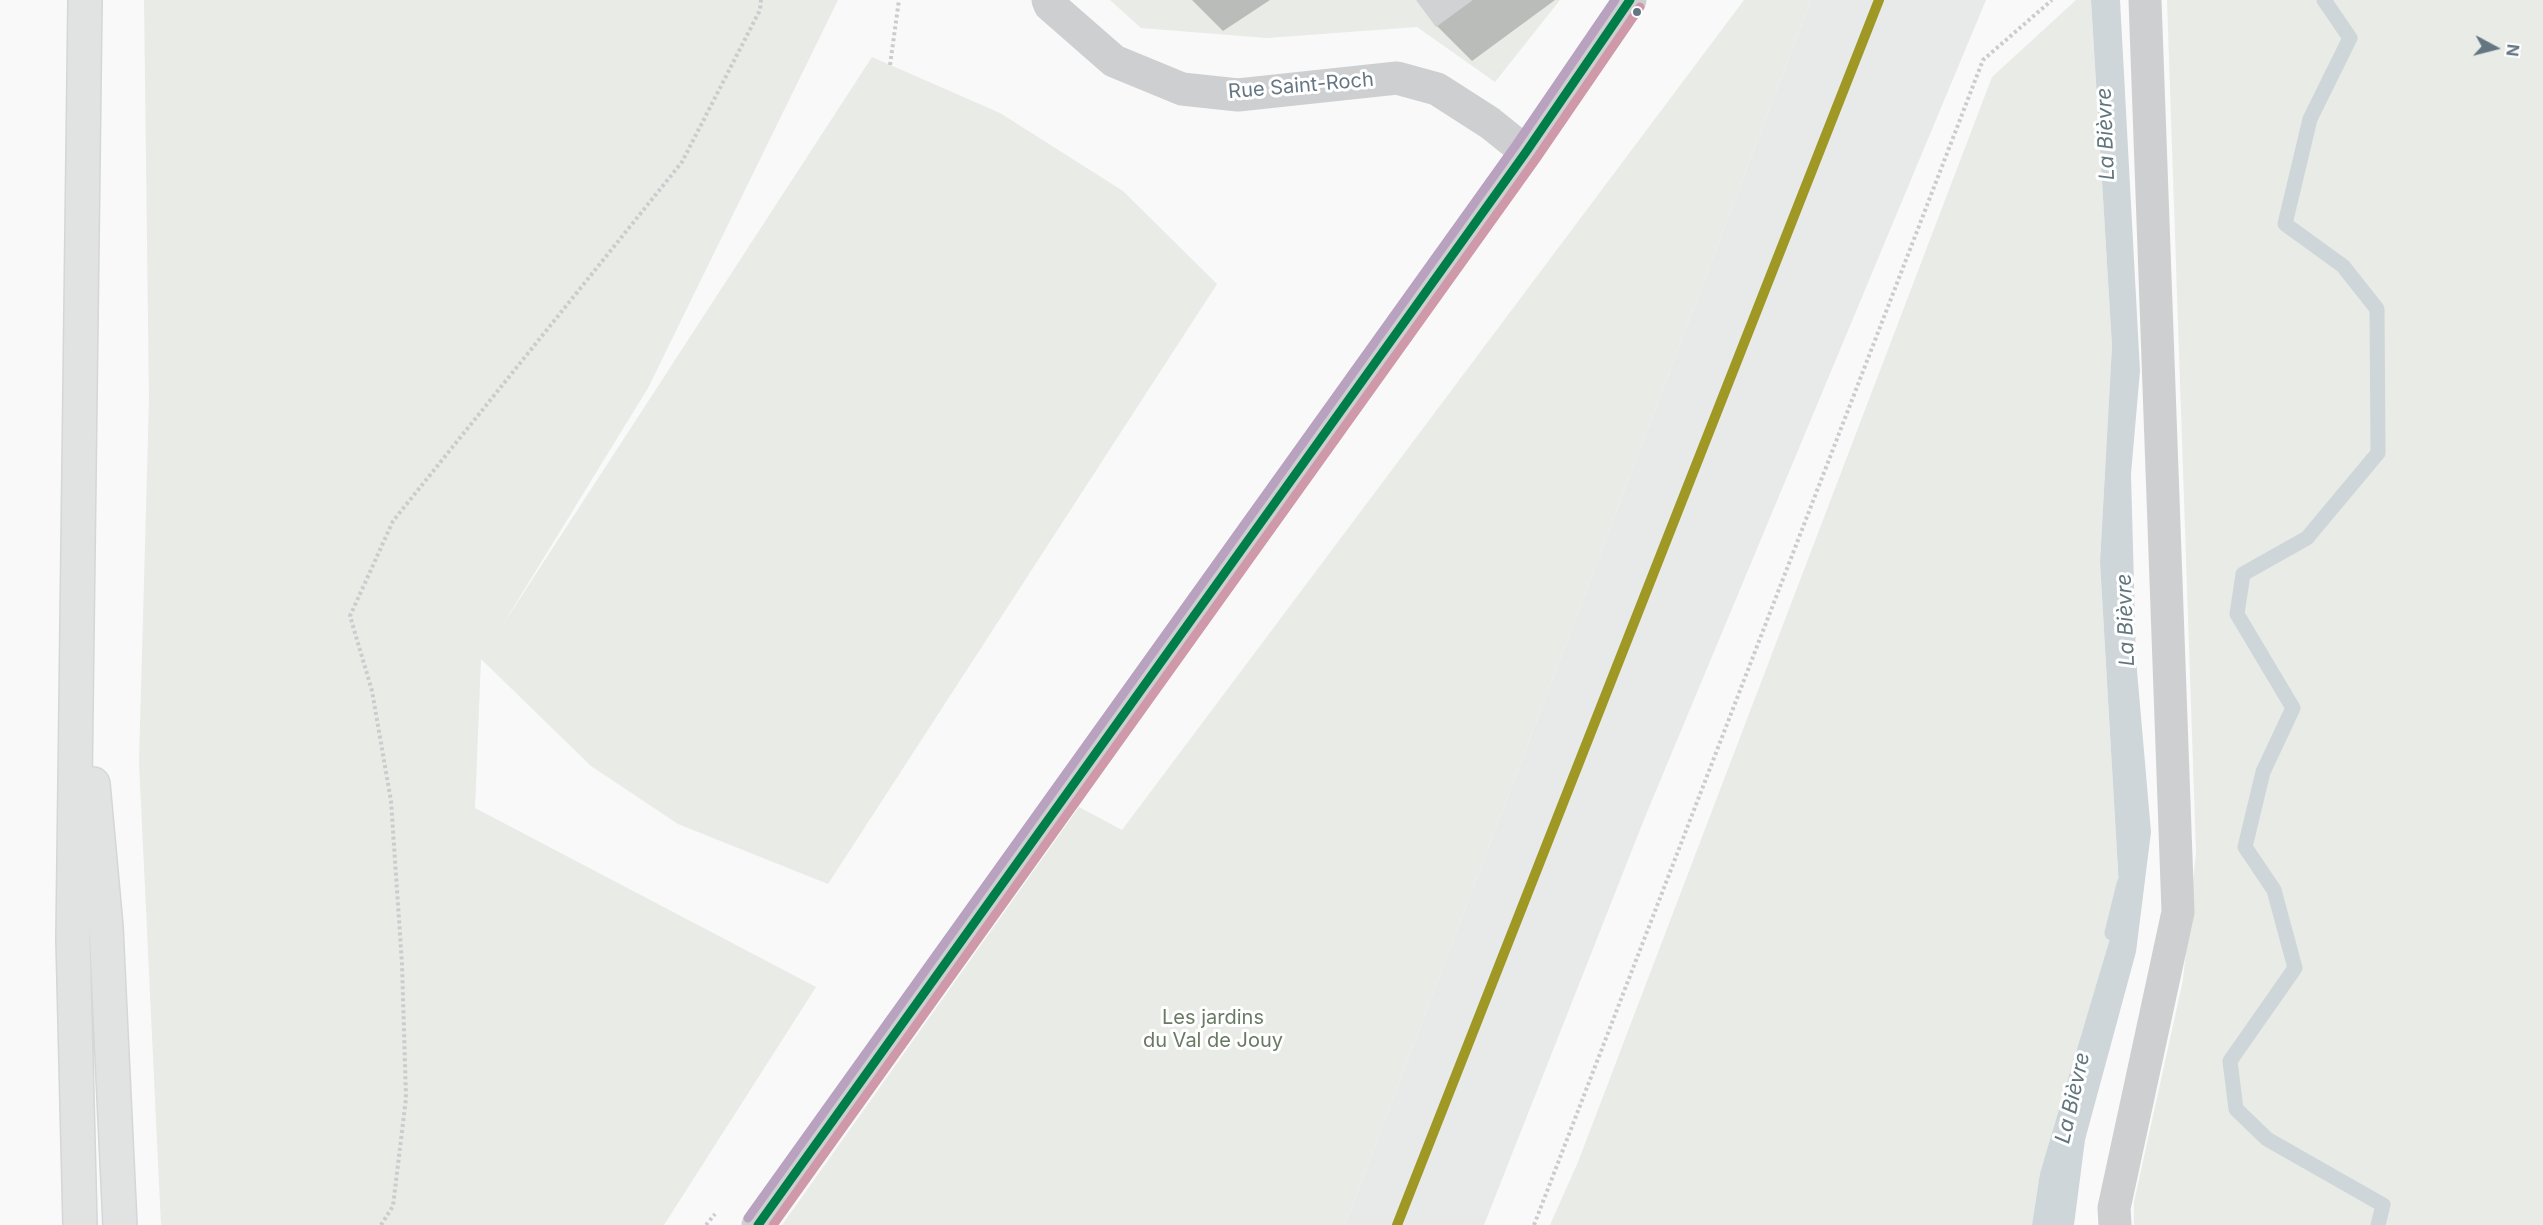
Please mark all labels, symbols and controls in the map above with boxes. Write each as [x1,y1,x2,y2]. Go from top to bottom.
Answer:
unlabelled marker [1631,6,1643,18]
north arrow [2465,18,2525,78]
text: N [2502,43,2524,57]
street label: Rue Saint-Roch [1227,68,1375,104]
water label: La Bièvre [2092,87,2120,181]
water label: La Bièvre [2112,573,2140,667]
park label: Les jardins du Val de Jouy [1143,1006,1283,1053]
water label: La Bièvre [2050,1050,2096,1146]

